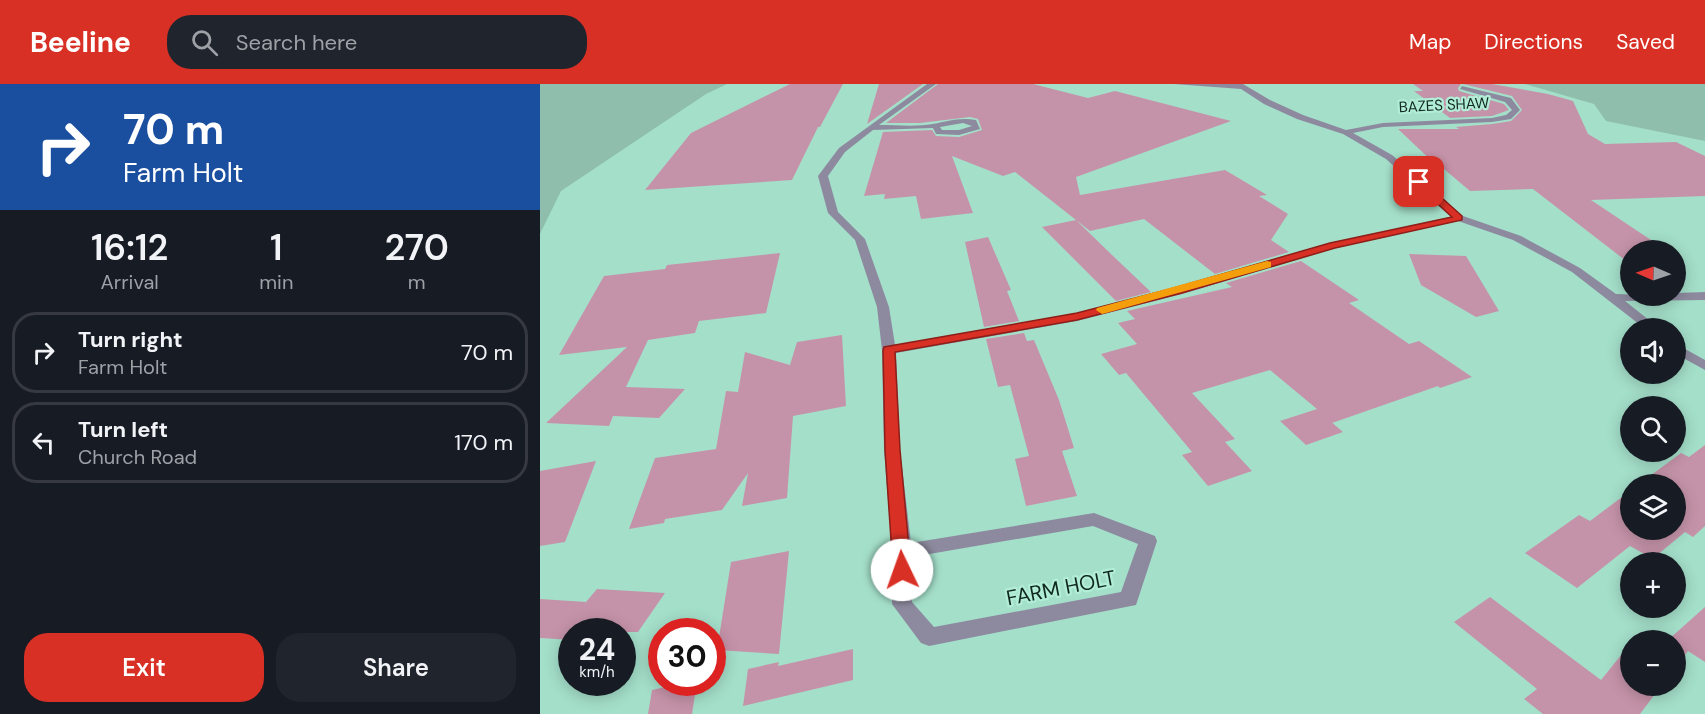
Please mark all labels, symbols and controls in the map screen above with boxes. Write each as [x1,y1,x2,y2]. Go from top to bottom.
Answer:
search box [167,15,587,69]
text: Beeline [30,24,131,61]
icon: search [188,26,221,59]
text: Search here [236,28,357,57]
text: Map [1409,28,1451,56]
text: Directions [1484,28,1583,56]
text: Saved [1616,28,1675,56]
street label: BAZES SHAW [1398,93,1490,117]
text: 70 m [123,102,224,157]
icon: right [24,108,102,186]
text: Farm Holt [123,155,243,190]
pin [1393,156,1444,207]
icon: arrive [1402,165,1435,198]
text: 16:12 [91,224,168,271]
text: 1 [270,224,283,271]
text: 270 [384,224,449,271]
north arrow [1620,240,1686,306]
map controls [1620,240,1686,696]
text: Arrival [101,269,159,295]
text: min [259,269,293,295]
text: m [408,269,426,295]
button: sound [1620,318,1686,384]
text: Turn right [78,325,183,354]
icon: right [27,336,60,369]
text: 70 m [461,338,513,367]
text: Farm Holt [78,354,167,380]
button: search [1620,396,1686,462]
text: Turn left [78,415,168,444]
icon: left [27,426,60,459]
text: 170 m [454,428,513,457]
text: Church Road [78,444,197,470]
button: layers [1620,474,1686,540]
position arrow [870,538,934,602]
button: + [1620,552,1686,618]
street label: FARM HOLT [1004,564,1118,612]
speed limit sign: 30 [648,618,726,696]
text: 24 [579,630,615,669]
button: − [1620,630,1686,696]
button: Exit [24,633,264,702]
button: Share [276,633,516,702]
text: km/h [579,662,615,682]

